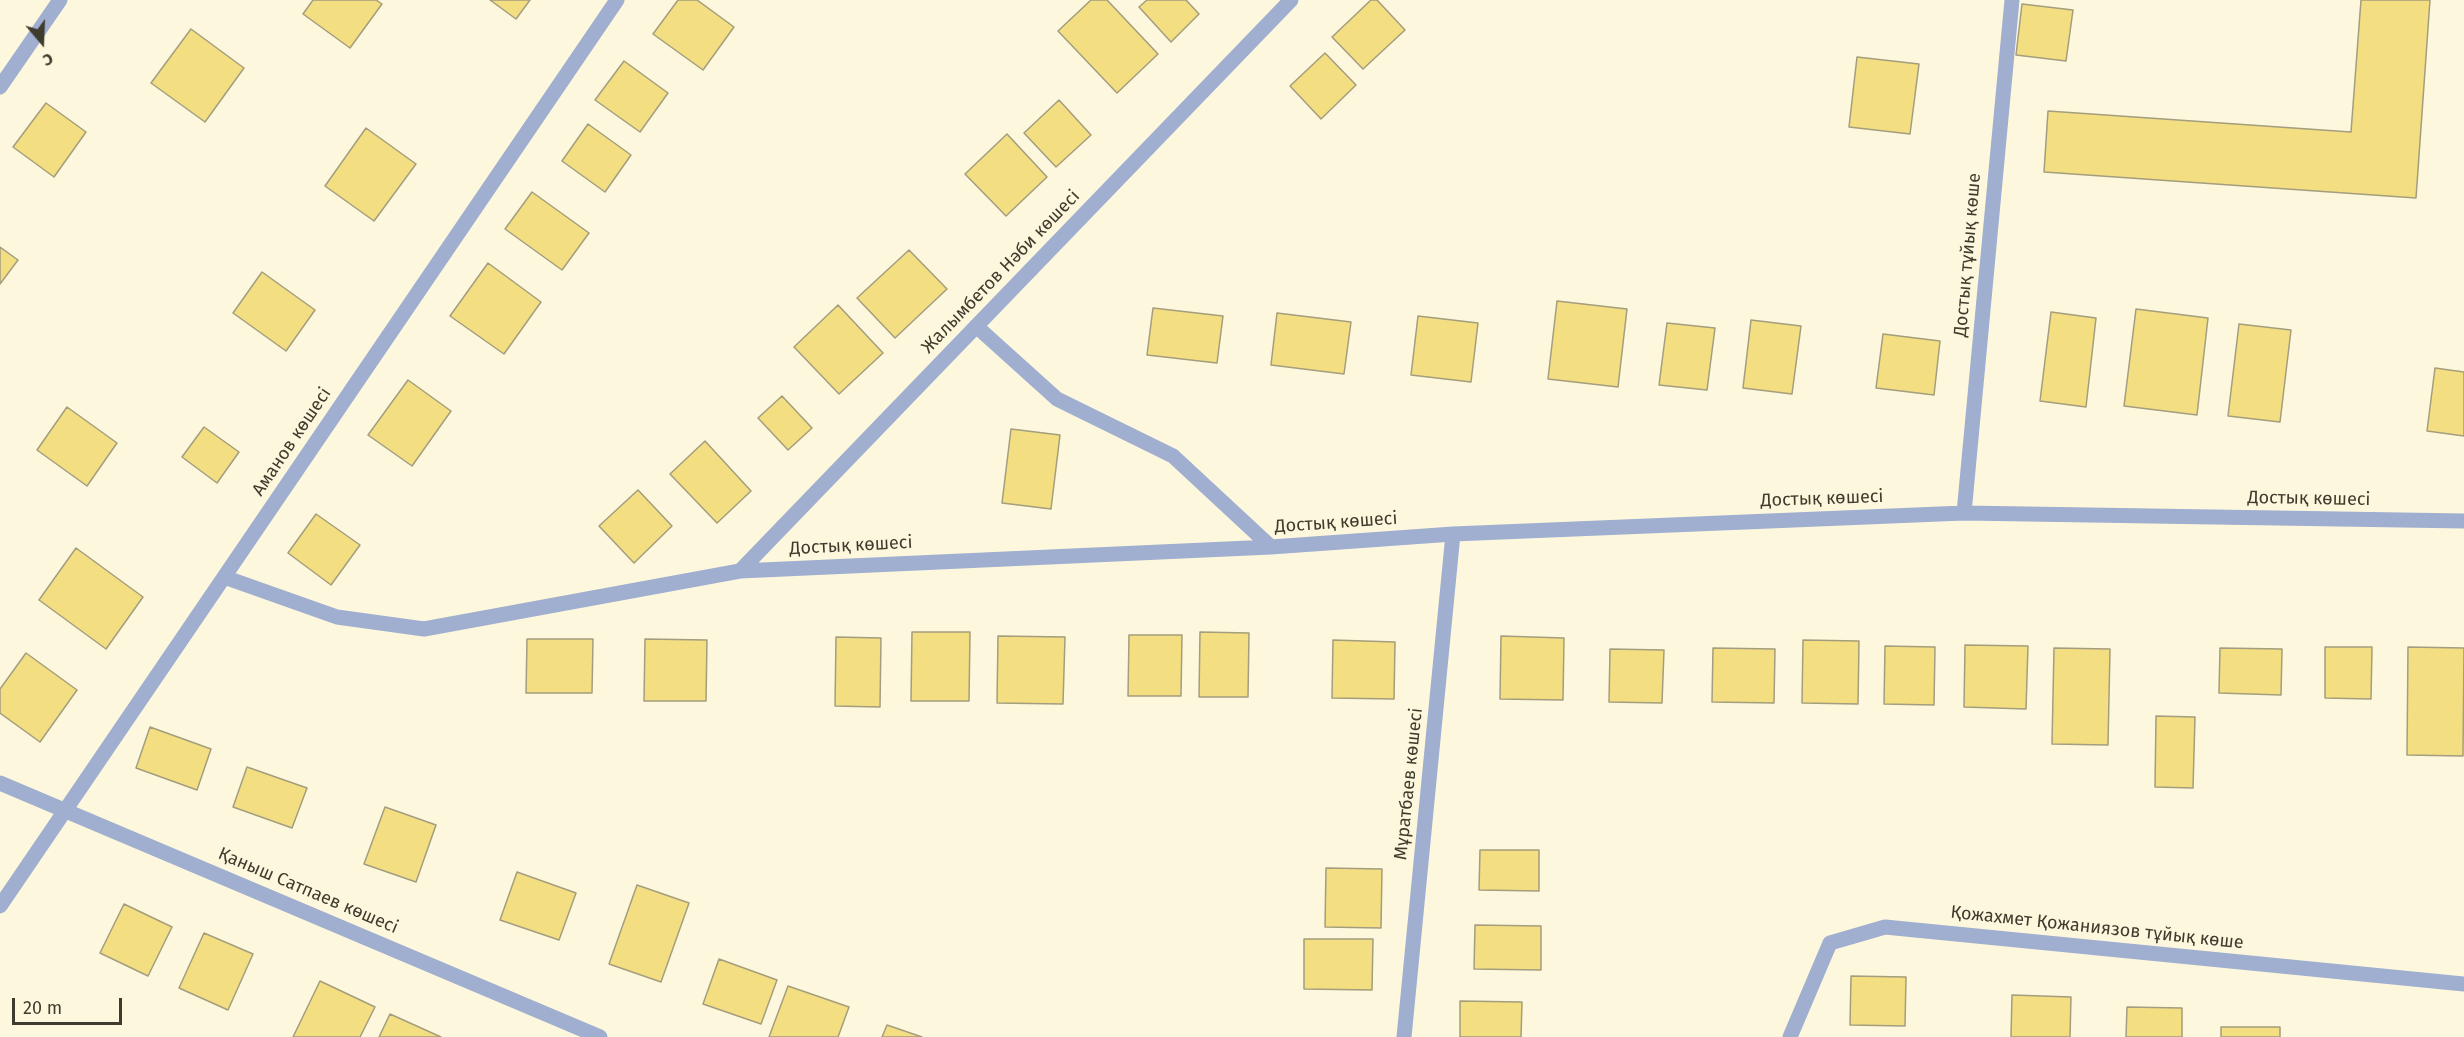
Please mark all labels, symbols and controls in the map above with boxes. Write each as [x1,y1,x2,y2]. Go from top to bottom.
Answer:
north arrow [12,12,72,72]
text: С [41,49,55,70]
street label: Достық тұйық көше [1950,172,1986,338]
street label: Жалымбетов Нәби көшесі [917,186,1085,358]
street label: Аманов көшесі [248,384,336,500]
street label: Достық көшесі [1760,486,1884,512]
street label: Достық көшесі [2247,487,2371,511]
street label: Достық көшесі [1274,508,1398,538]
street label: Достық көшесі [789,532,913,560]
street label: Мұратбаев көшесі [1390,707,1428,861]
street label: Қаныш Сатпаев көшесі [215,843,401,939]
street label: Қожахмет Қожаниязов тұйық көше [1949,902,2245,954]
scale bar [15,986,124,1024]
text: 20 m [23,997,62,1019]

